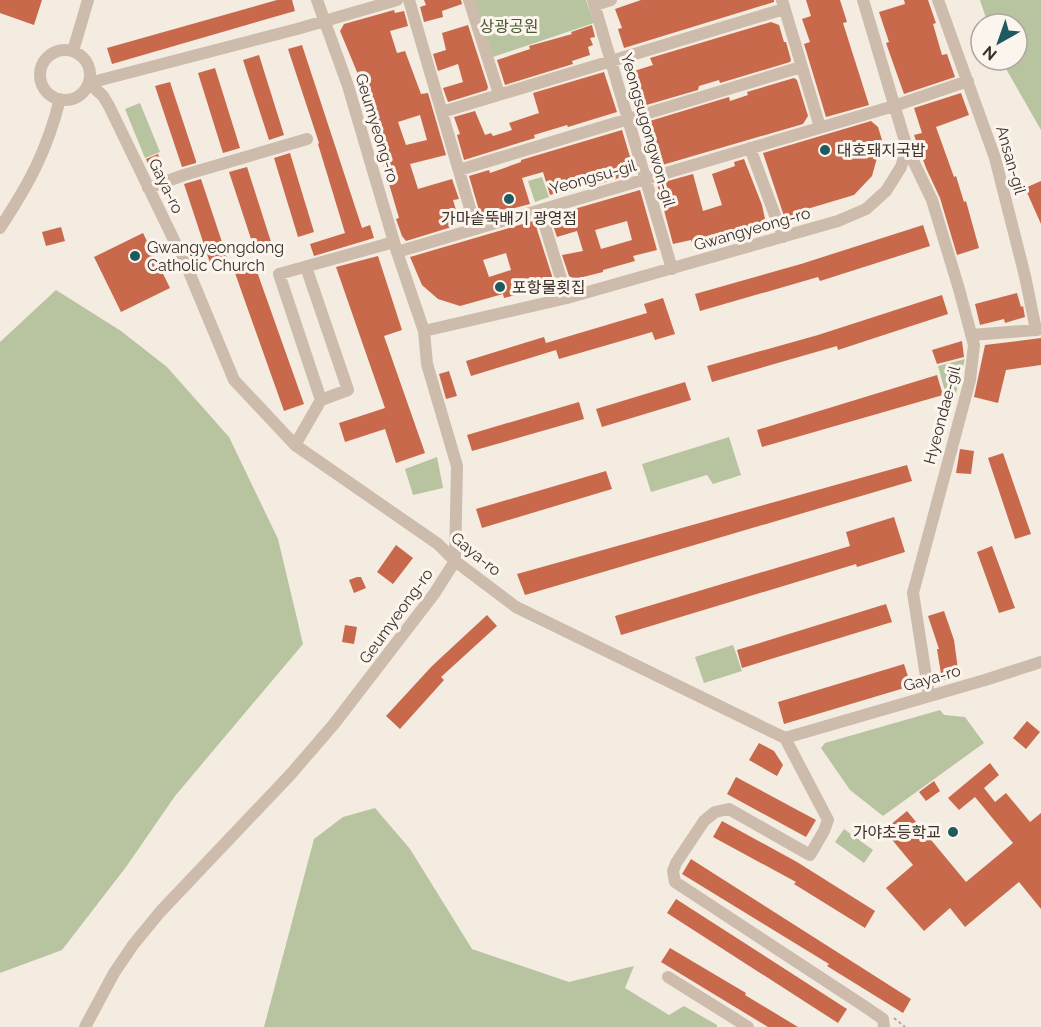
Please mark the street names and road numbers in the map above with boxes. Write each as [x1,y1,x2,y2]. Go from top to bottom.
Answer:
street label: Yeongsugongwon-gil [617,51,679,210]
street label: Geumyeong-ro [351,71,403,185]
street label: Ansan-gil [992,124,1030,197]
street label: Gaya-ro [145,155,187,217]
street label: Yeongsu-gil [548,155,639,198]
street label: Gwangyeong-ro [692,203,812,255]
street label: Hyeondae-gil [920,363,964,466]
street label: Gaya-ro [447,528,505,580]
street label: Geumyeong-ro [355,565,437,667]
street label: Gaya-ro [901,661,963,695]

